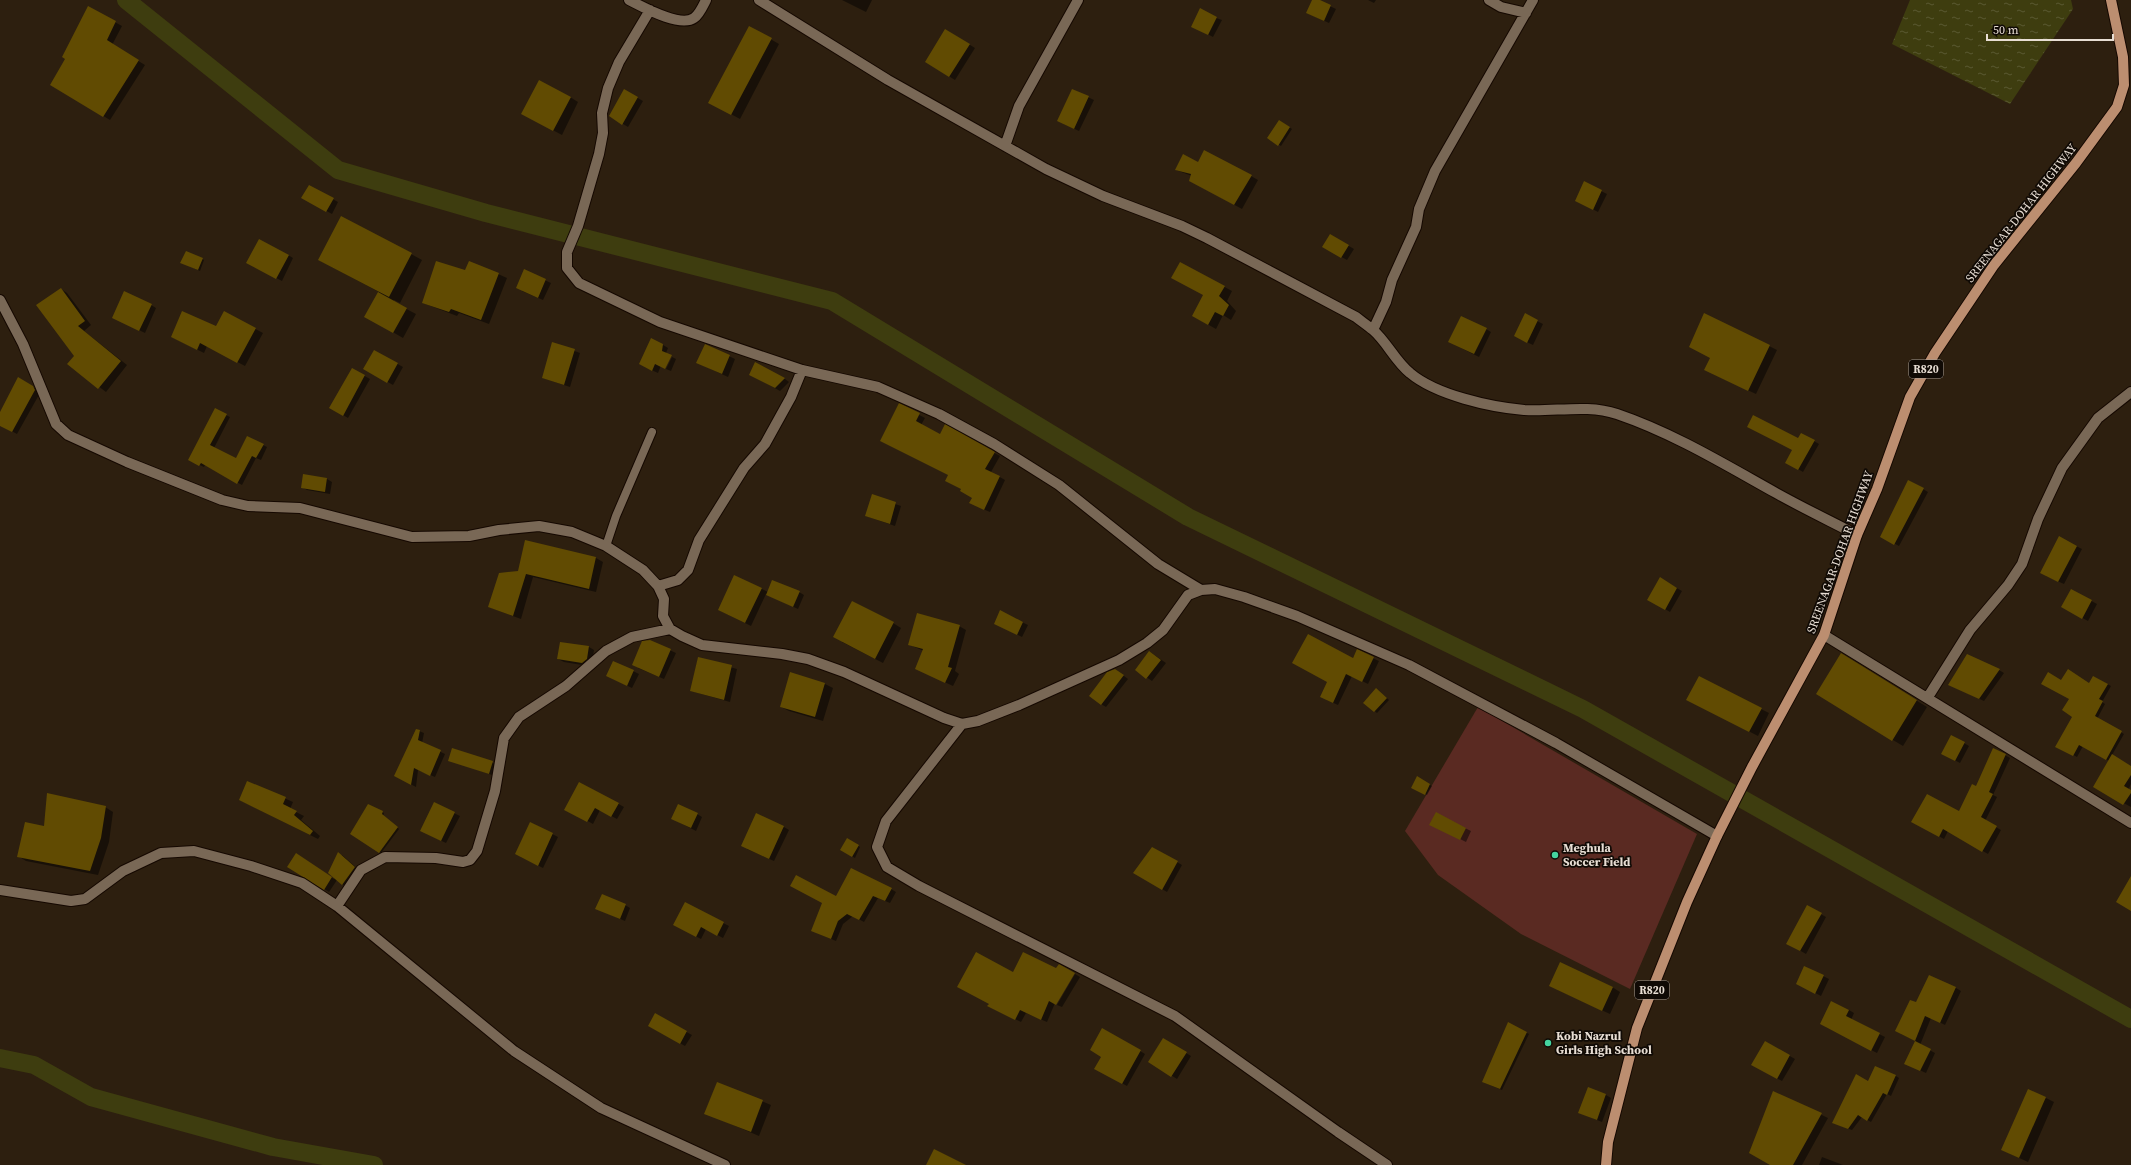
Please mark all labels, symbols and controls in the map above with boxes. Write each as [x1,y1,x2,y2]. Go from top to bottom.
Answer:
scale bar [1987,16,2113,42]
text: 50 m [1993,22,2019,38]
street label: SREENAGAR-DOHAR HIGHWAY [1962,140,2081,286]
road number: R820 [1909,360,1943,378]
street label: SREENAGAR-DOHAR HIGHWAY [1803,468,1877,636]
place label: Meghula Soccer Field [1563,840,1630,870]
marker: Meghula Soccer Field [1550,850,1560,860]
road number: R820 [1635,981,1669,999]
place label: Kobi Nazrul Girls High School [1556,1028,1652,1058]
marker: Kobi Nazrul Girls High School [1543,1038,1553,1048]

